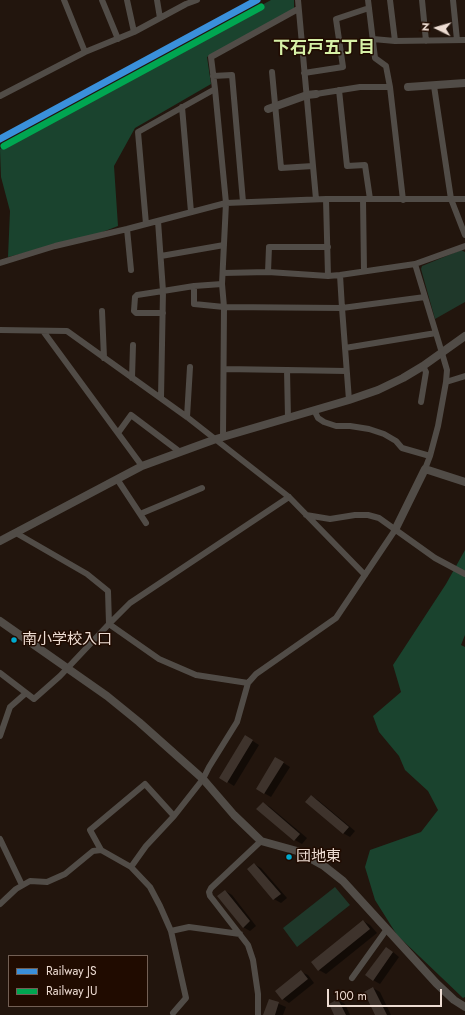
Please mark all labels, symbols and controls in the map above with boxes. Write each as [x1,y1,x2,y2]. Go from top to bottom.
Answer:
north arrow [417,8,457,48]
text: N [417,22,433,32]
district label: 下石戸五丁目 [273,39,375,59]
place label: 南小学校入口 [22,631,112,649]
marker: 南小学校入口 [9,635,19,645]
place label: 団地東 [296,848,341,866]
marker: 団地東 [284,852,294,862]
legend [8,955,148,1007]
text: Railway JS [46,962,97,980]
scale bar [329,981,444,1007]
text: Railway JU [46,982,98,1000]
text: 100 m [334,987,367,1005]

